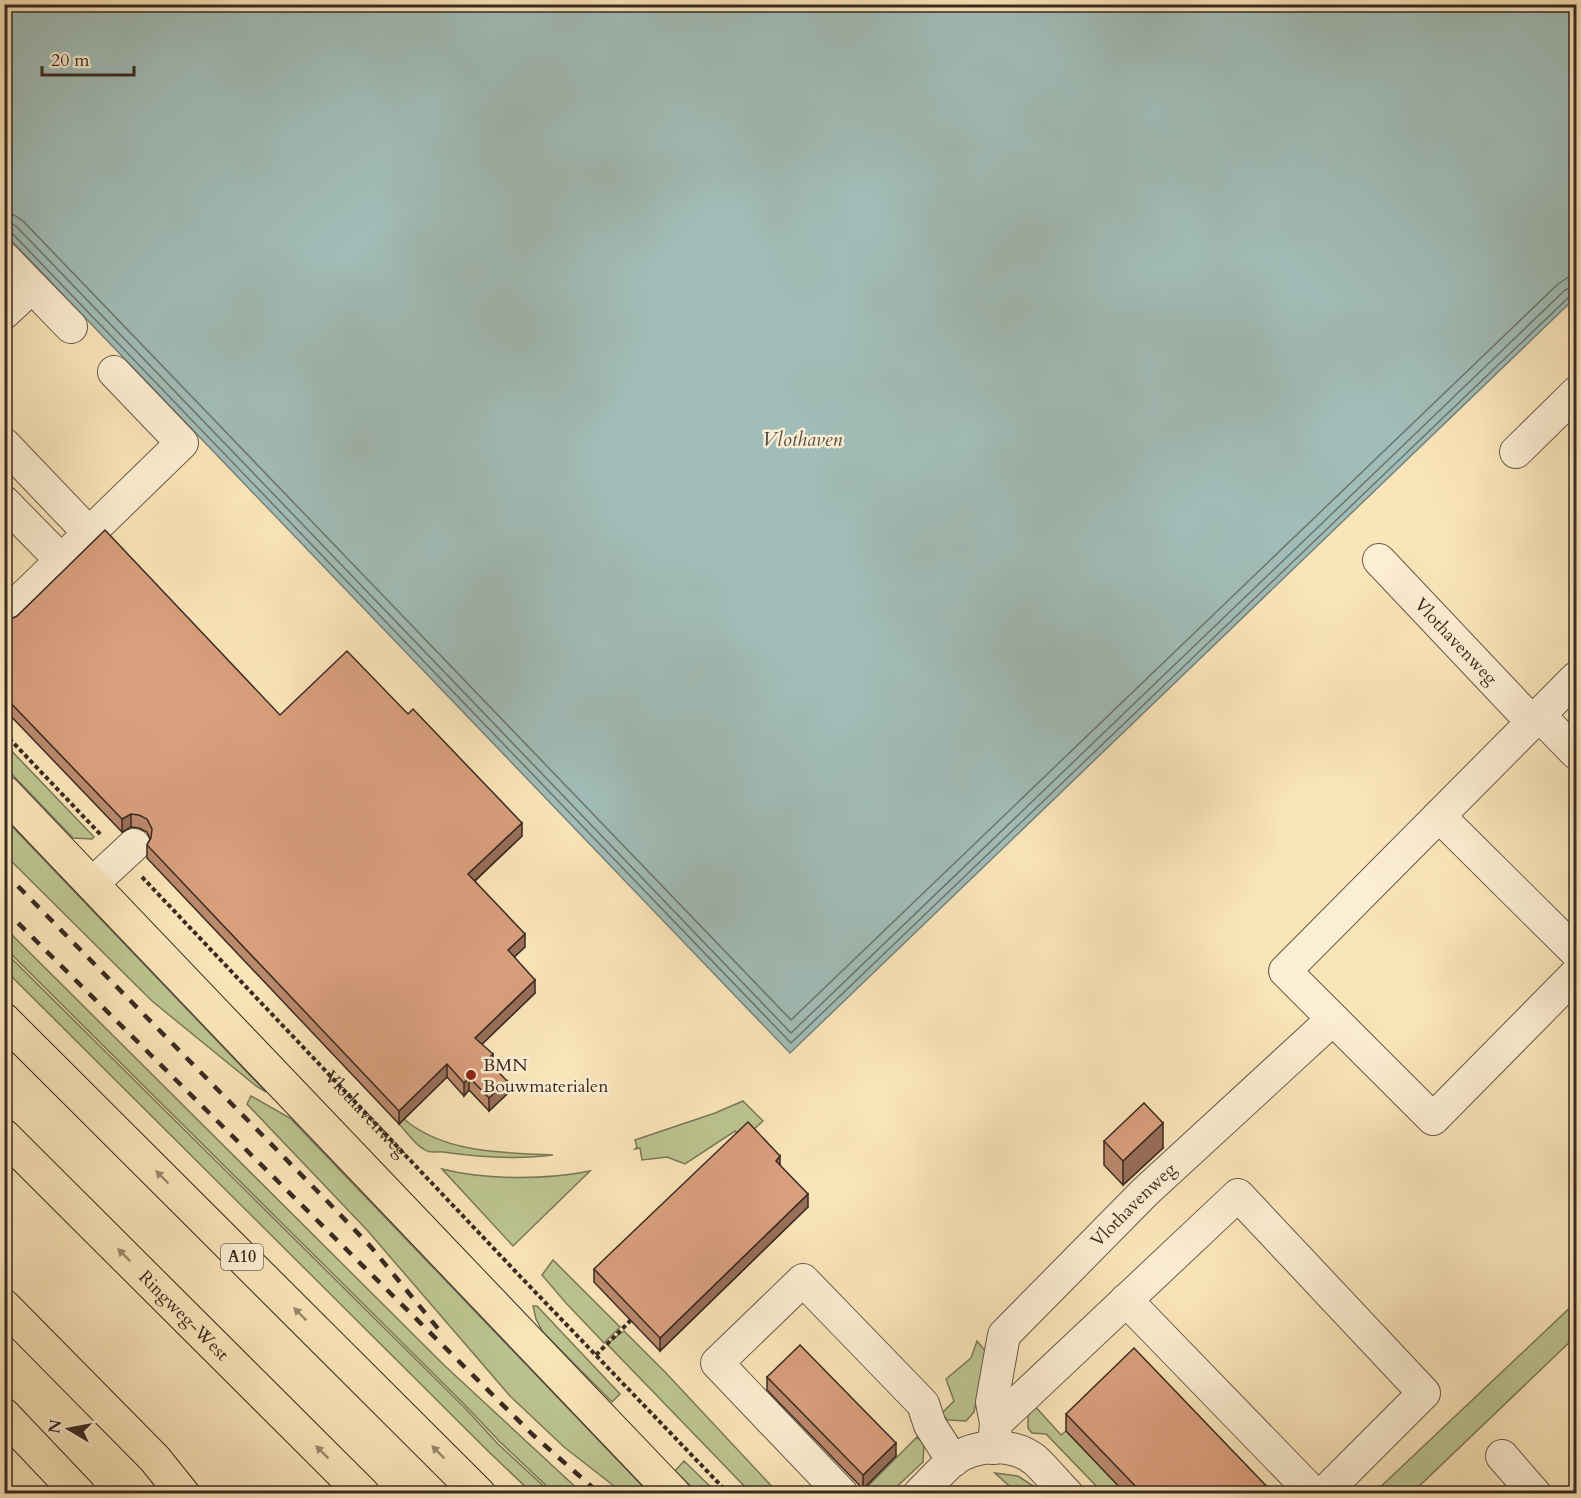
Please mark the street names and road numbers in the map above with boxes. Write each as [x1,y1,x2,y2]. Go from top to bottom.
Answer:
street label: Vlothavenweg [1409,592,1504,691]
street label: Vlothavenweg [319,1065,414,1163]
street label: Vlothavenweg [1085,1156,1182,1253]
road number: A10 [221,1244,263,1270]
street label: Ringweg-West [133,1265,235,1366]

